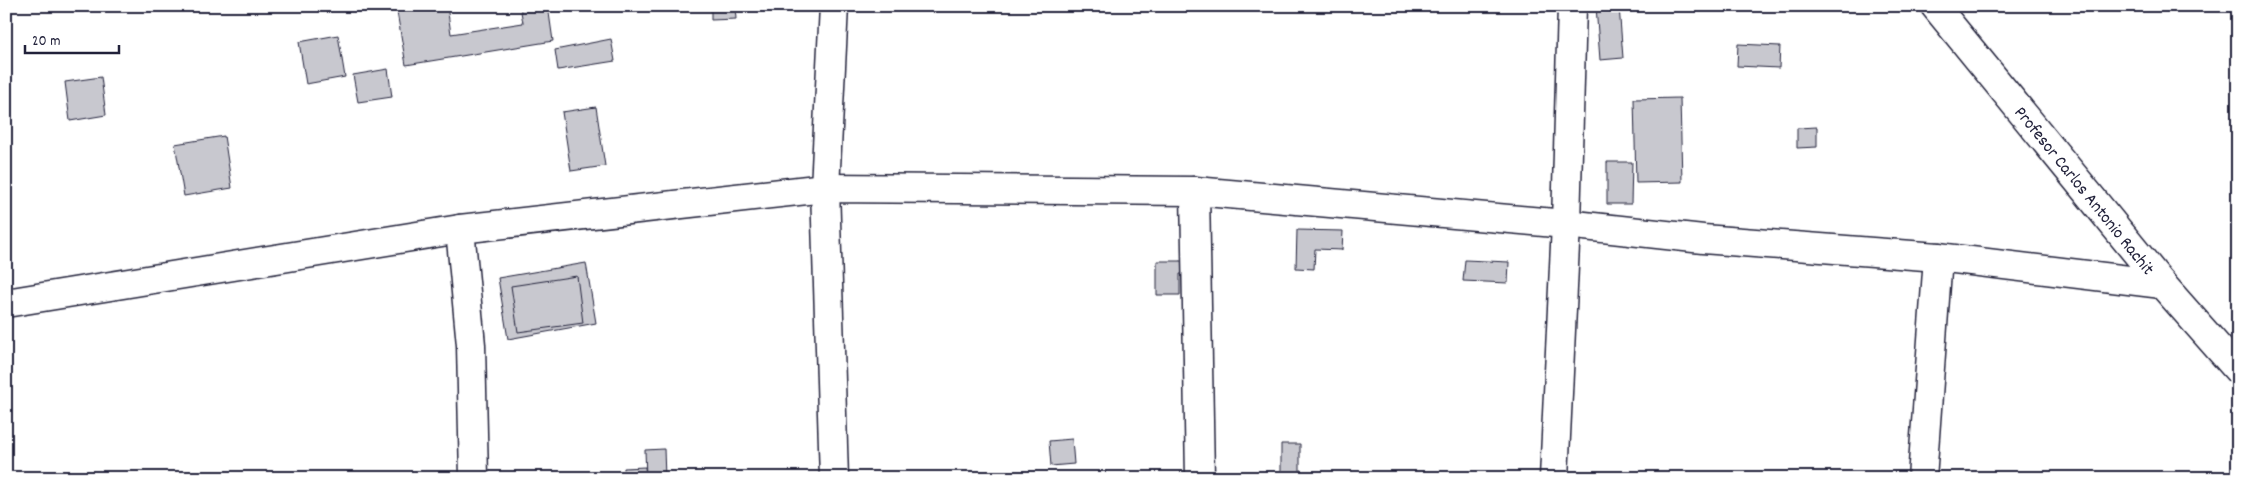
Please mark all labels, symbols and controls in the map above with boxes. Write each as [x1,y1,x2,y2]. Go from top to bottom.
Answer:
scale bar [25,22,119,54]
text: 20 m [32,31,60,53]
street label: Profesor Carlos Antonio Rachit [2007,102,2159,282]

